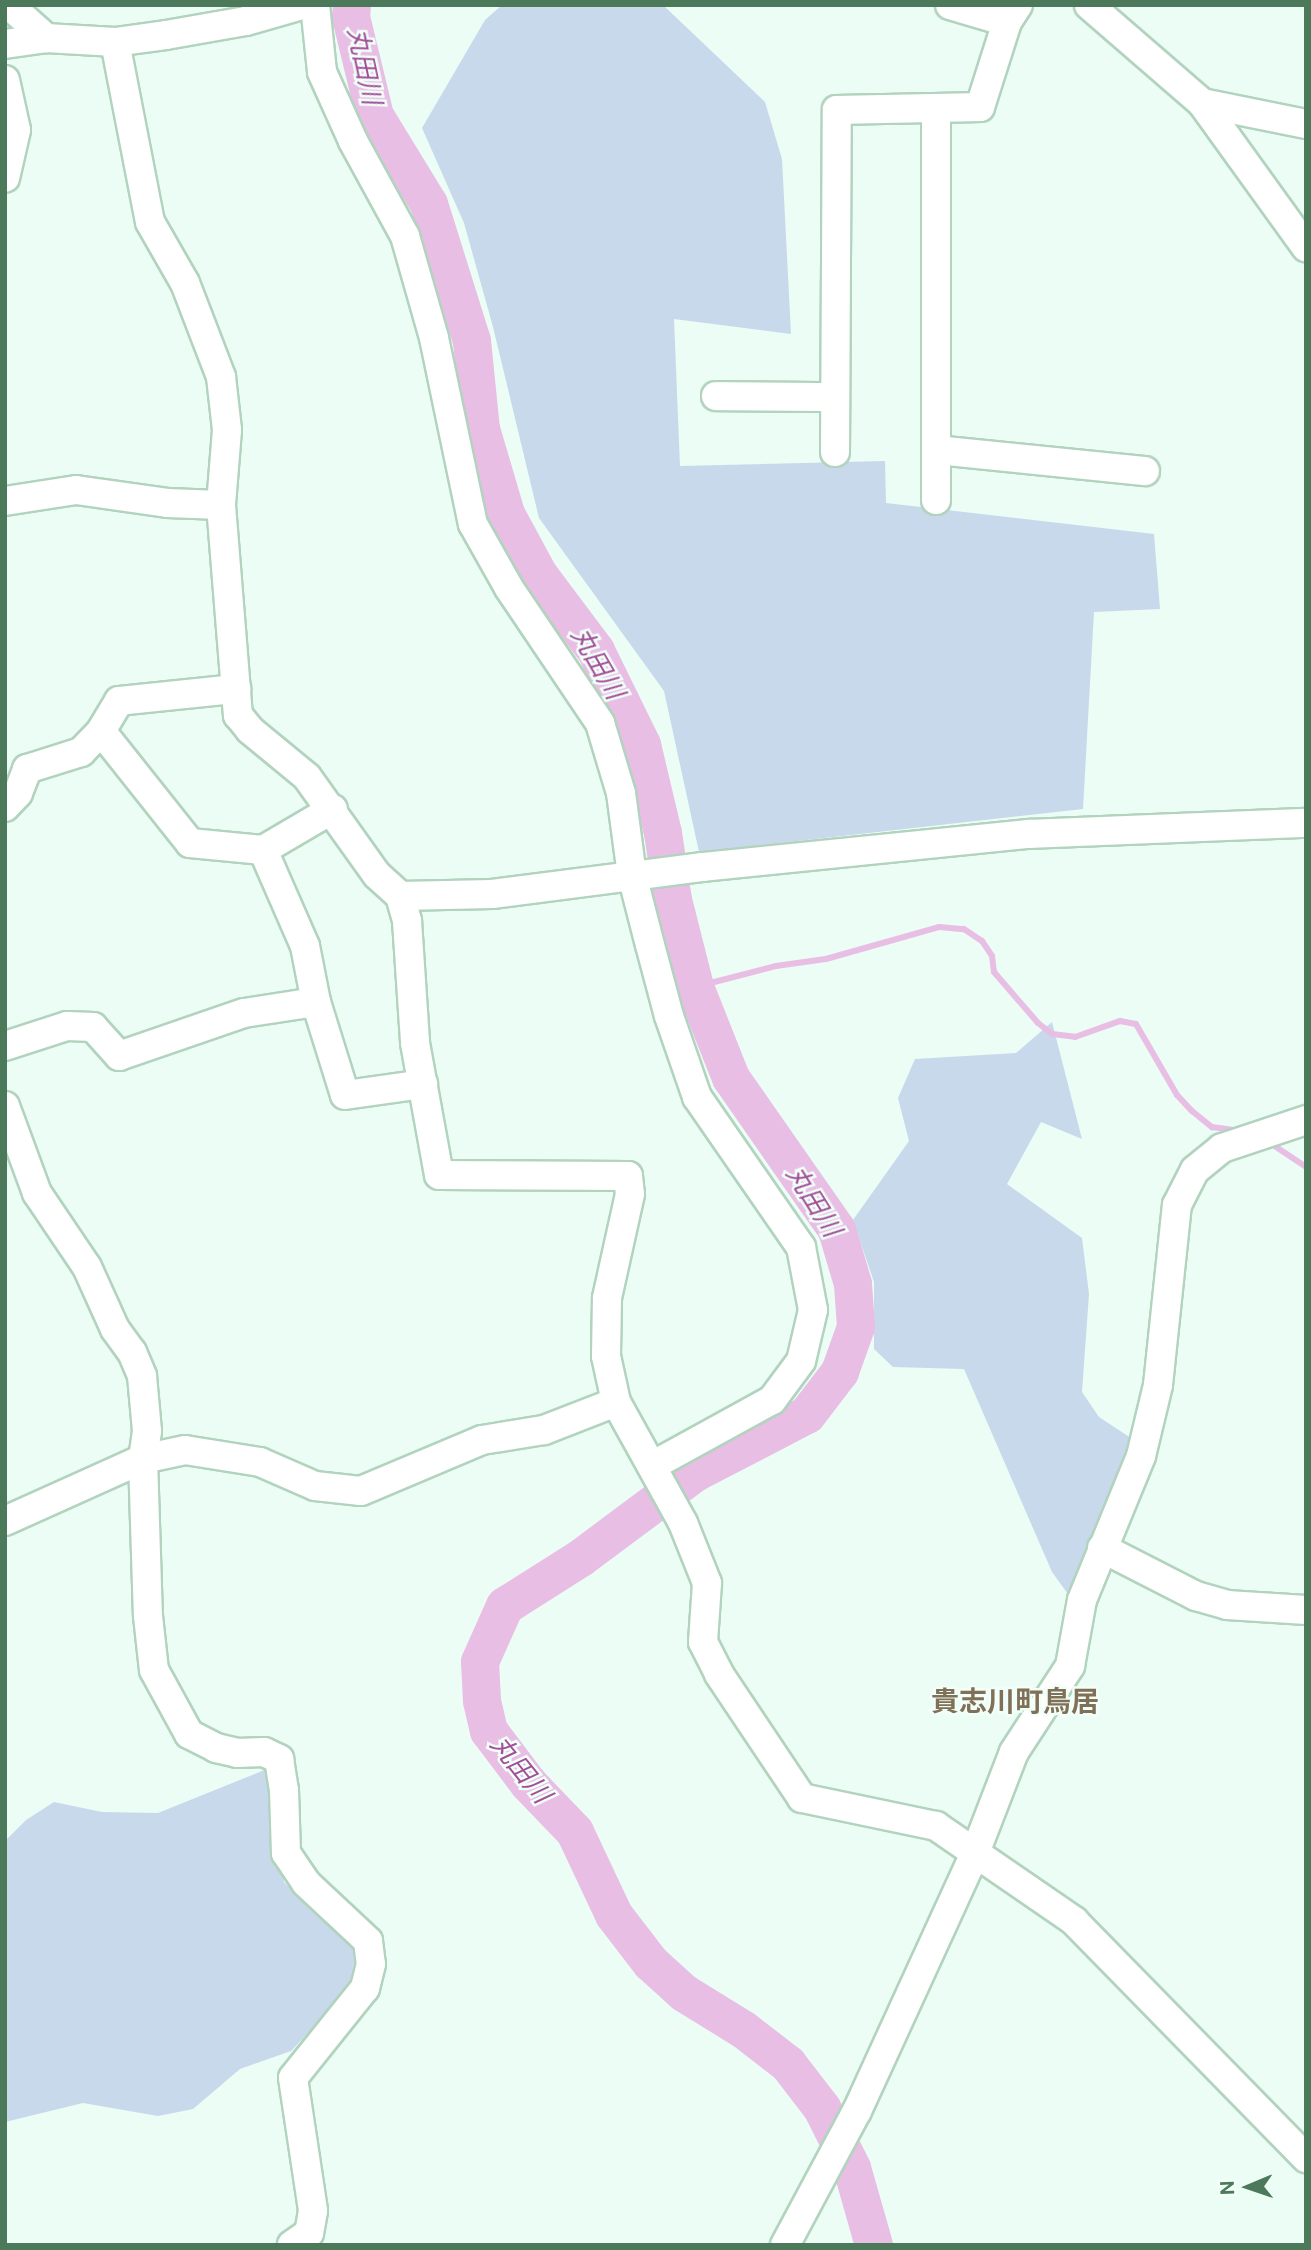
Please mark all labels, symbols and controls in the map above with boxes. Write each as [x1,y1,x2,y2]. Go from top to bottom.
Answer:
water label: 丸田川 [342,25,388,107]
water label: 丸田川 [565,621,631,705]
water label: 丸田川 [780,1160,848,1242]
district label: 貴志川町鳥居 [931,1684,1099,1718]
water label: 丸田川 [484,1729,558,1809]
north arrow [1213,2152,1283,2222]
text: N [1216,2180,1238,2196]

